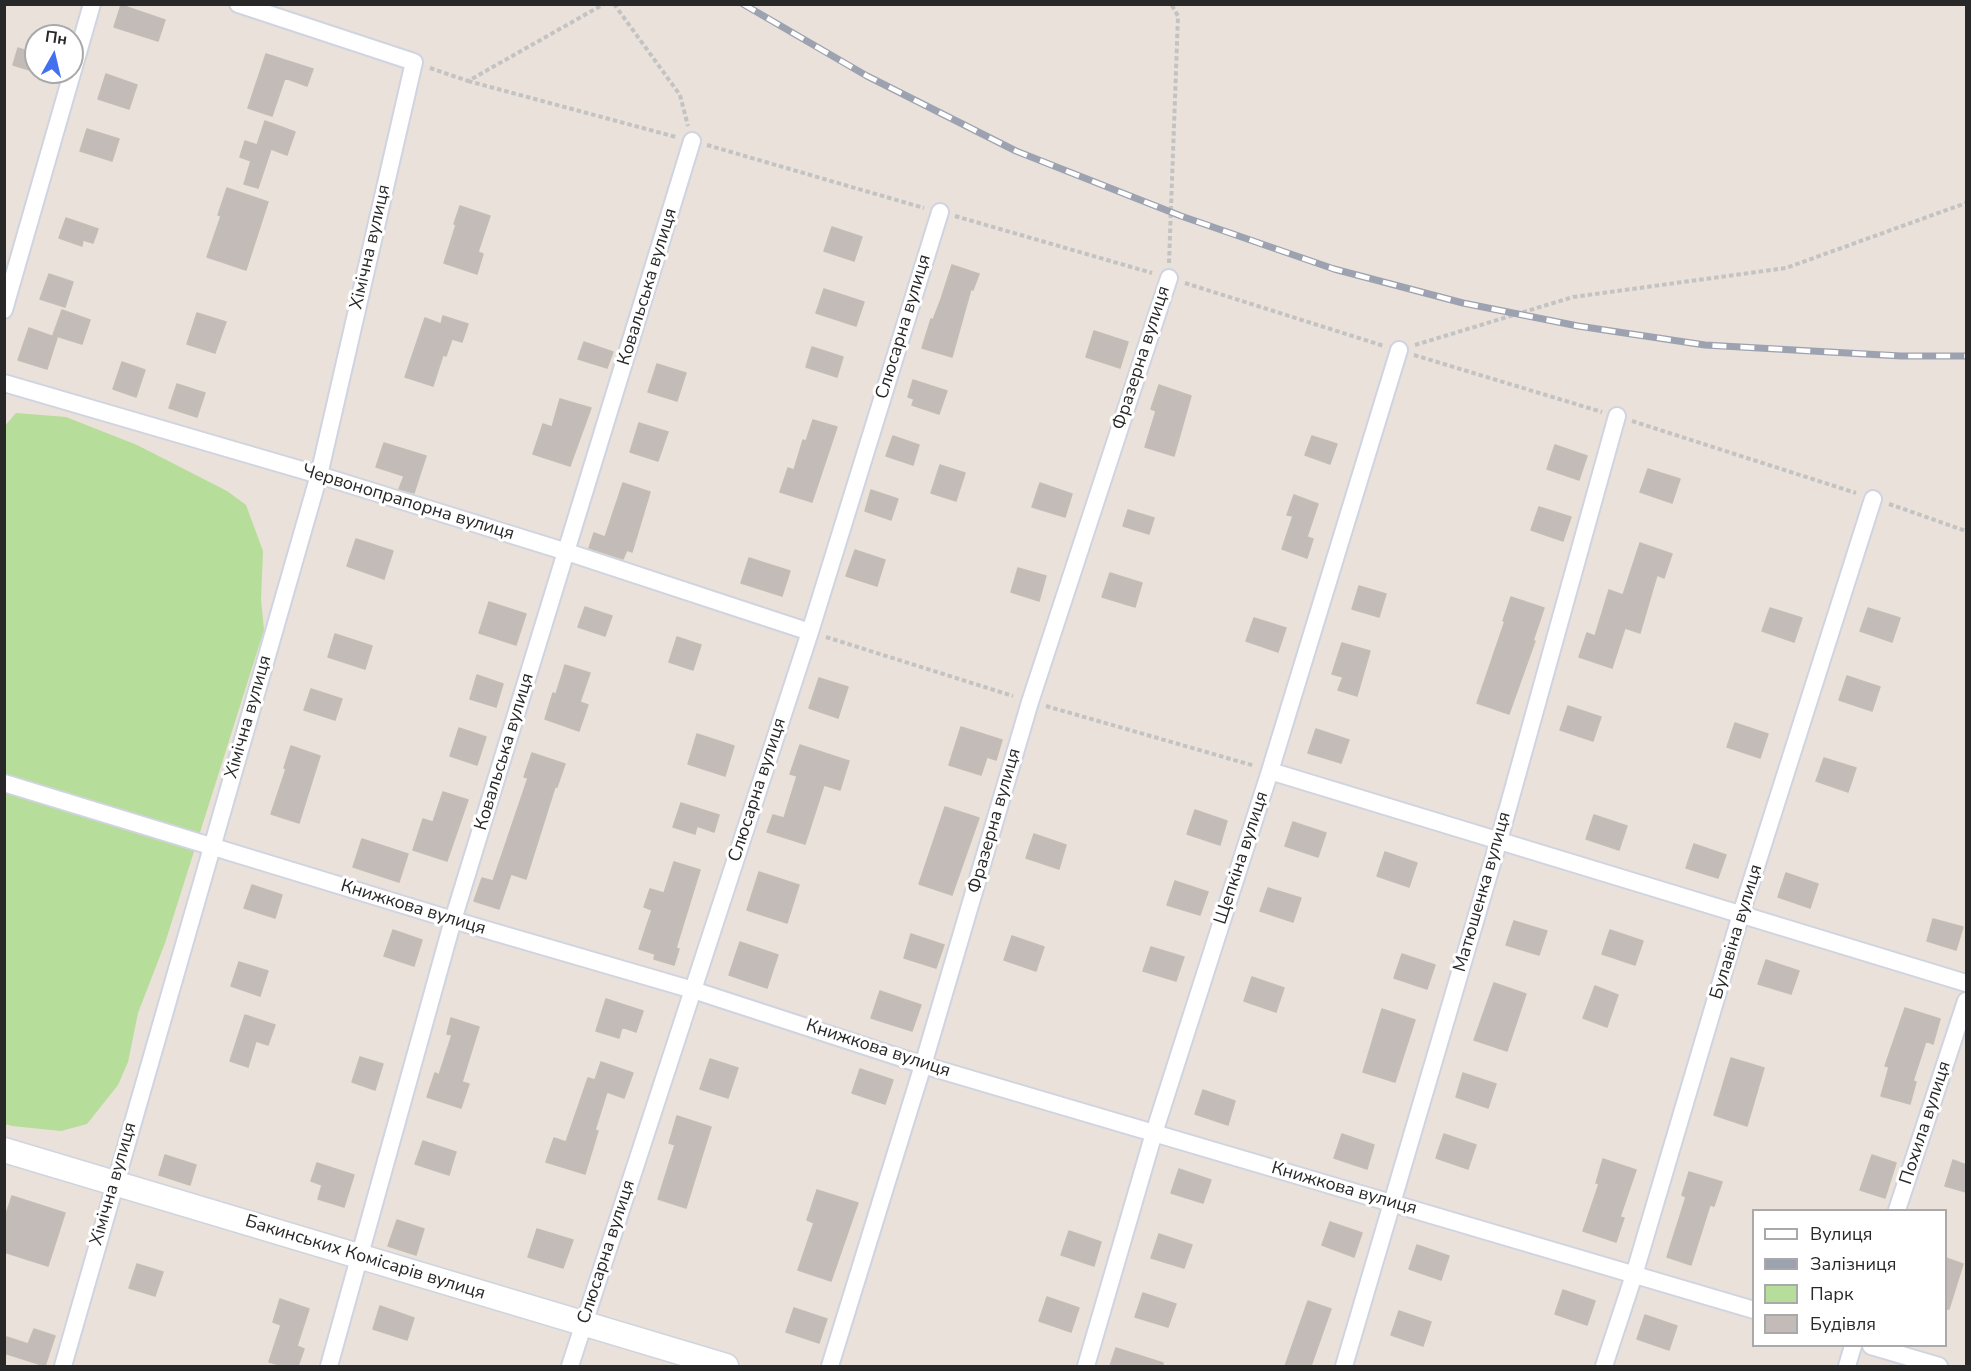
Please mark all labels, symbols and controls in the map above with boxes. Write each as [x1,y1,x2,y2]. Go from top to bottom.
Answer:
north arrow [24,24,84,84]
text: Пн [44,26,69,51]
street label: Хімічна вулиця [346,183,396,311]
street label: Ковальська вулиця [614,206,682,368]
street label: Слюсарна вулиця [872,252,936,402]
street label: Фразерна вулиця [1109,283,1175,433]
street label: Червонопрапорна вулиця [299,460,517,546]
street label: Хімічна вулиця [221,653,277,781]
street label: Ковальська вулиця [471,671,539,833]
street label: Слюсарна вулиця [725,715,791,865]
street label: Фразерна вулиця [964,746,1026,896]
street label: Щепкіна вулиця [1210,789,1274,927]
street label: Матюшенка вулиця [1450,809,1516,975]
street label: Булавіна вулиця [1706,862,1768,1002]
street label: Книжкова вулиця [338,876,488,940]
street label: Книжкова вулиця [803,1015,953,1083]
street label: Похила вулиця [1896,1059,1956,1187]
street label: Хімічна вулиця [86,1120,142,1248]
street label: Книжкова вулиця [1269,1158,1419,1220]
street label: Слюсарна вулиця [574,1177,640,1327]
legend [1752,1209,1947,1347]
street label: Бакинських Комісарів вулиця [242,1211,488,1305]
text: Вулиця [1810,1222,1872,1246]
text: Залізниця [1810,1252,1896,1276]
text: Парк [1810,1282,1853,1306]
text: Будівля [1810,1312,1876,1336]

